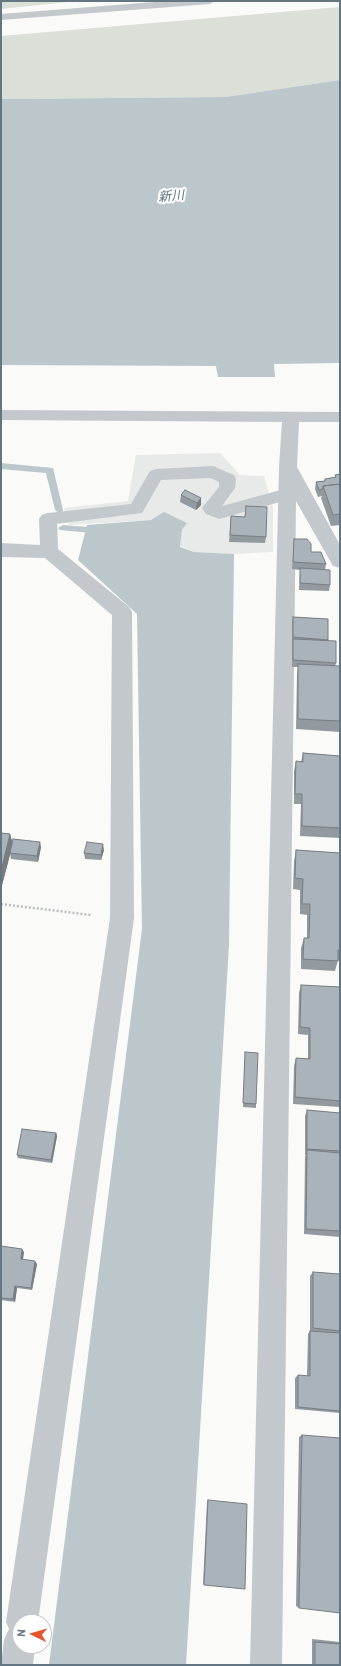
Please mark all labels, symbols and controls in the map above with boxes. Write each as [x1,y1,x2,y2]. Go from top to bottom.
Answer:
water label: 新川 [157,187,185,205]
north arrow [12,1614,52,1654]
text: N [14,1629,27,1637]

